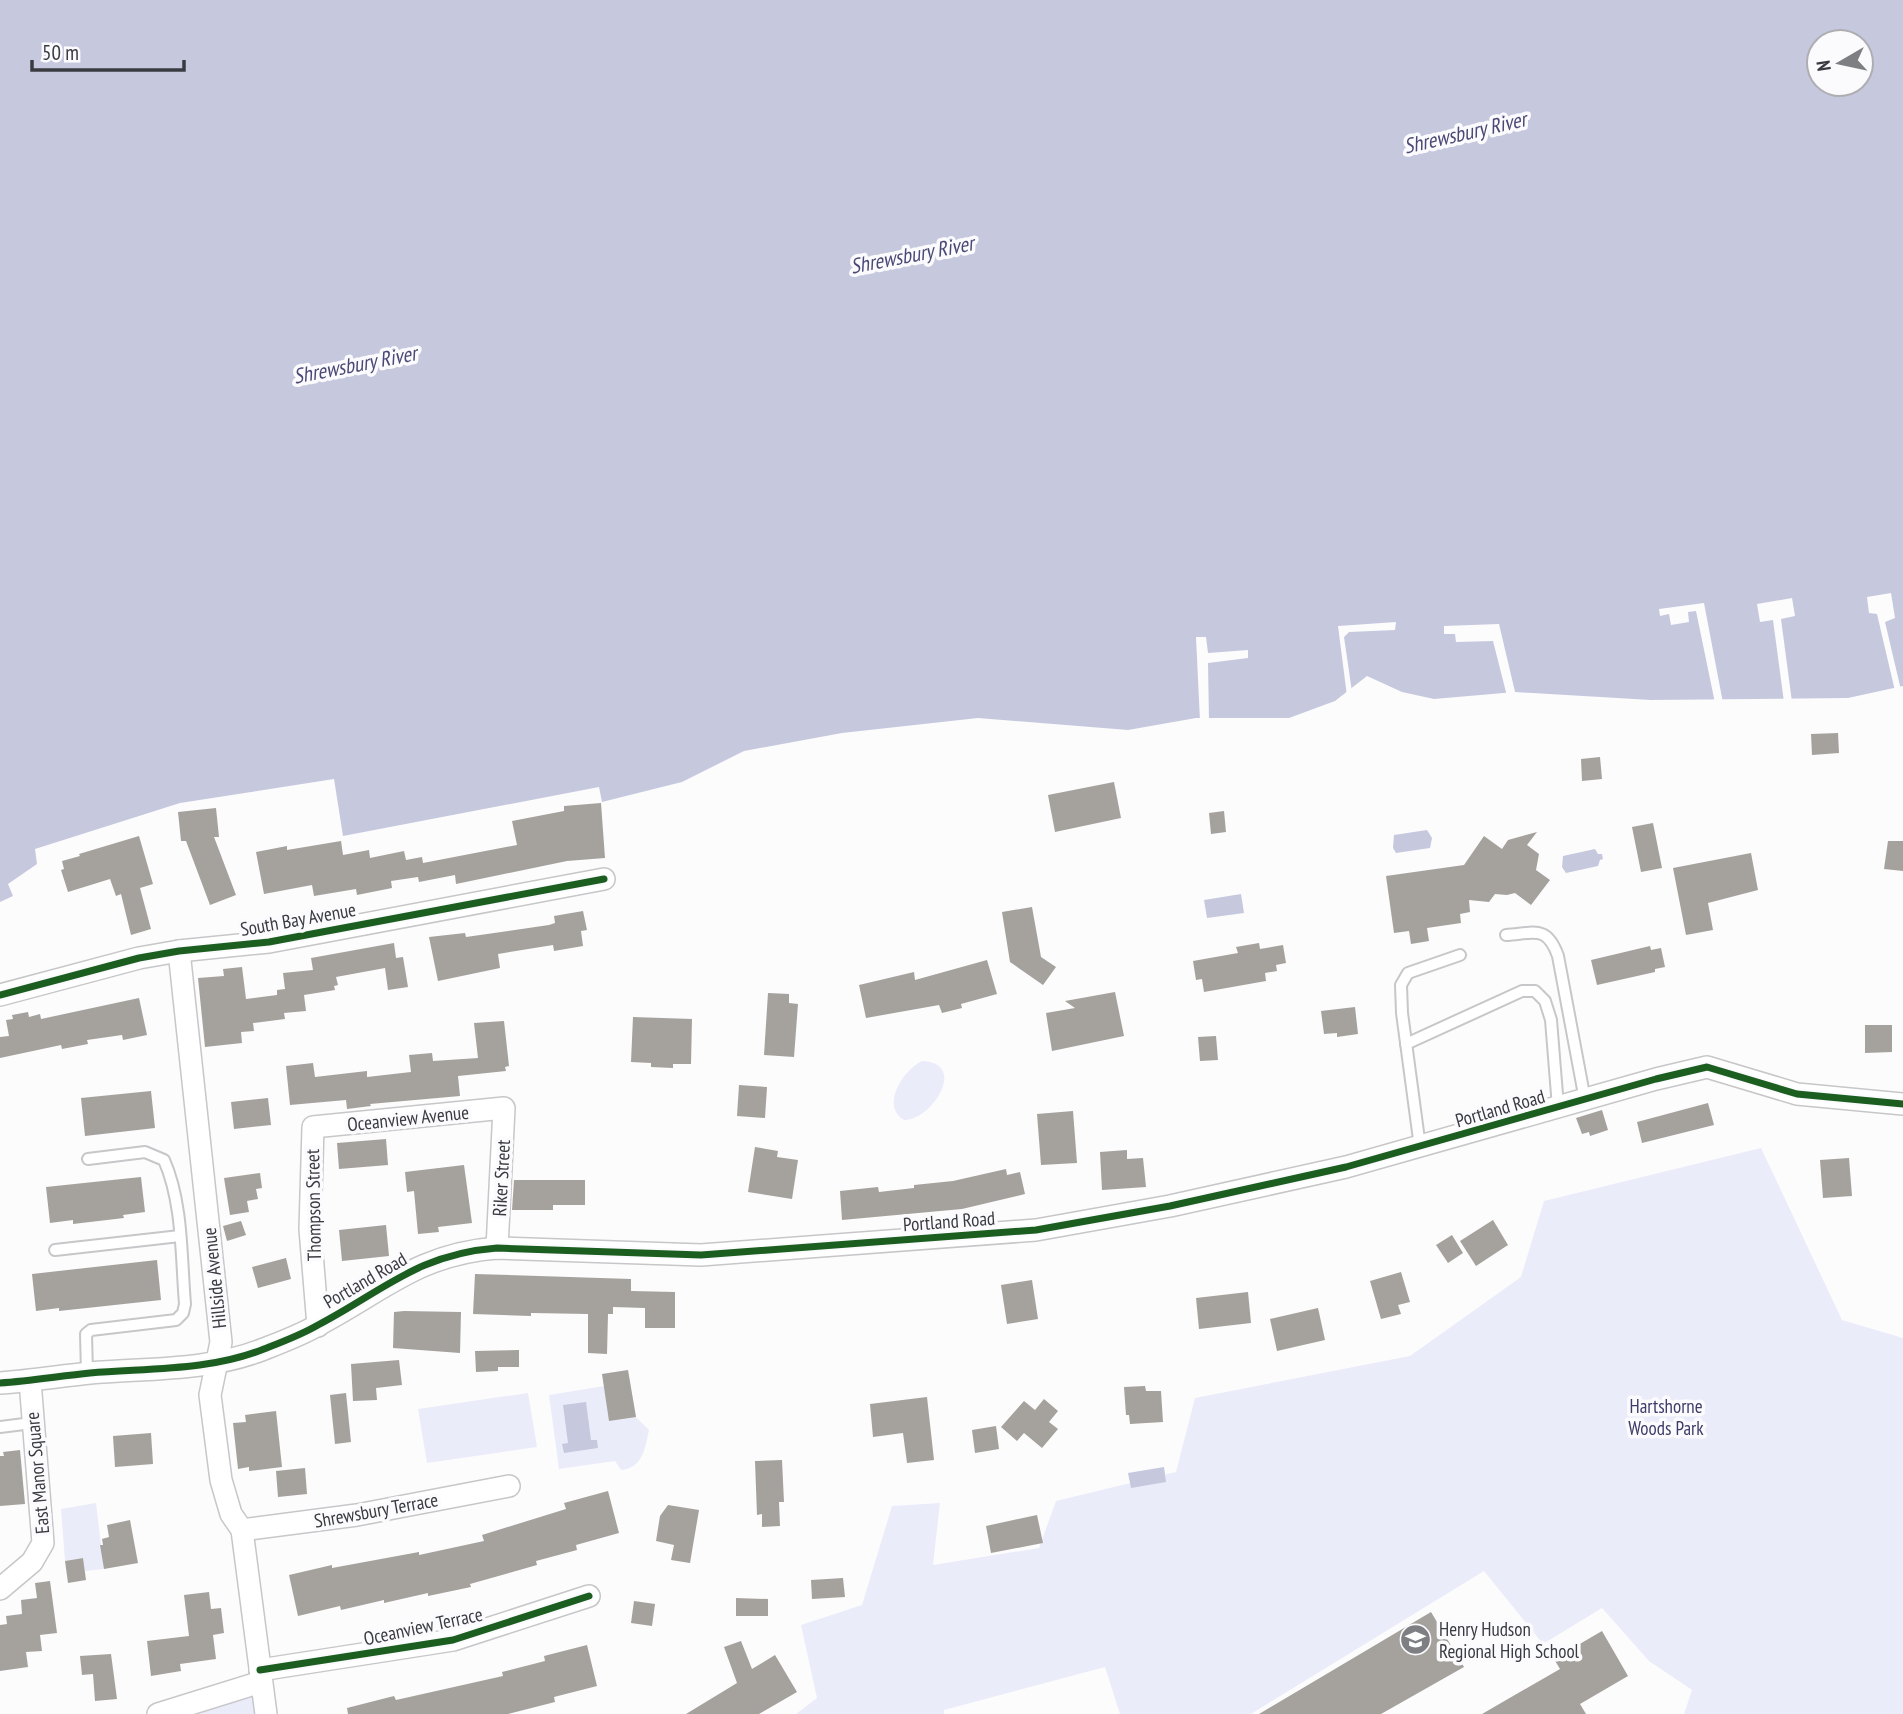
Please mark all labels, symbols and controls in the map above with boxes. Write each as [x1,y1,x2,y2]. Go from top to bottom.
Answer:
scale bar [32,28,184,72]
north arrow [1805,28,1875,98]
text: 50 m [42,39,79,66]
text: N [1811,59,1836,73]
water label: Shrewsbury River [1401,105,1532,160]
water label: Shrewsbury River [848,229,979,280]
water label: Shrewsbury River [291,339,422,390]
street label: South Bay Avenue [238,897,358,941]
street label: Portland Road [1452,1084,1548,1132]
street label: Oceanview Avenue [346,1100,470,1136]
street label: Riker Street [487,1138,515,1217]
street label: Thompson Street [300,1148,326,1261]
street label: Portland Road [902,1206,996,1236]
street label: Hillside Avenue [197,1226,231,1330]
street label: Portland Road [319,1247,411,1313]
park label: Hartshorne Woods Park [1628,1394,1704,1440]
street label: East Manor Square [20,1411,54,1535]
street label: Shrewsbury Terrace [312,1487,440,1533]
street label: Oceanview Terrace [361,1602,485,1650]
place label: Henry Hudson Regional High School [1439,1617,1580,1663]
school or university icon: Henry Hudson Regional High School [1399,1623,1433,1657]

